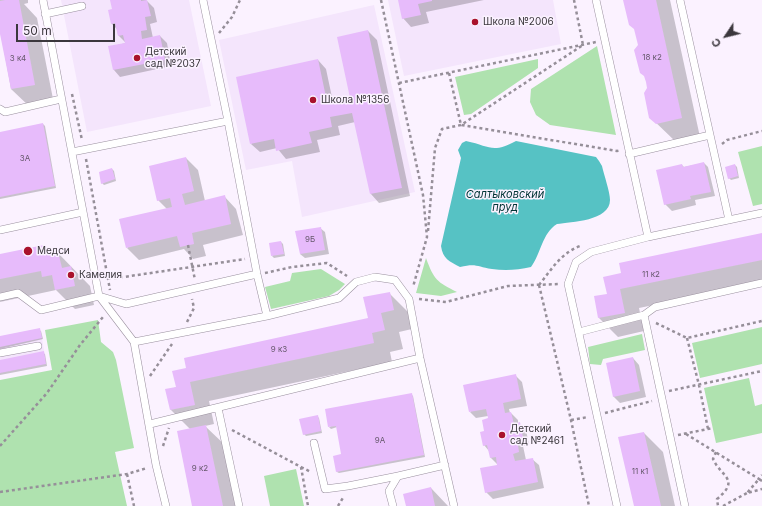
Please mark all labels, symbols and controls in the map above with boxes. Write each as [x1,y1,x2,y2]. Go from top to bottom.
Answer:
scale bar [18,16,117,42]
place label: Школа №2006 [483,16,554,28]
north arrow [706,16,746,56]
marker: Школа №2006 [470,17,480,27]
text: 50 m [23,23,52,38]
text: С [708,36,724,50]
place label: Детский сад №2037 [145,46,201,70]
marker: Детский сад №2037 [132,53,142,63]
house number: 18 к2 [642,53,662,63]
house number: 3 к4 [10,54,26,64]
place label: Школа №1356 [321,94,389,106]
marker: Школа №1356 [308,95,318,105]
house number: 3А [20,154,30,164]
water label: Салтыковский пруд [466,188,544,214]
house number: 9Б [305,235,315,245]
marker: Медси [22,245,34,257]
place label: Медси [37,245,70,257]
place label: Камелия [79,269,122,281]
marker: Камелия [66,270,76,280]
house number: 11 к2 [642,270,660,280]
house number: 9 к3 [271,345,287,355]
place label: Детский сад №2461 [510,423,564,446]
marker: Детский сад №2461 [497,430,507,440]
house number: 9А [375,436,385,446]
house number: 9 к2 [192,464,208,474]
house number: 11 к1 [632,467,648,477]

